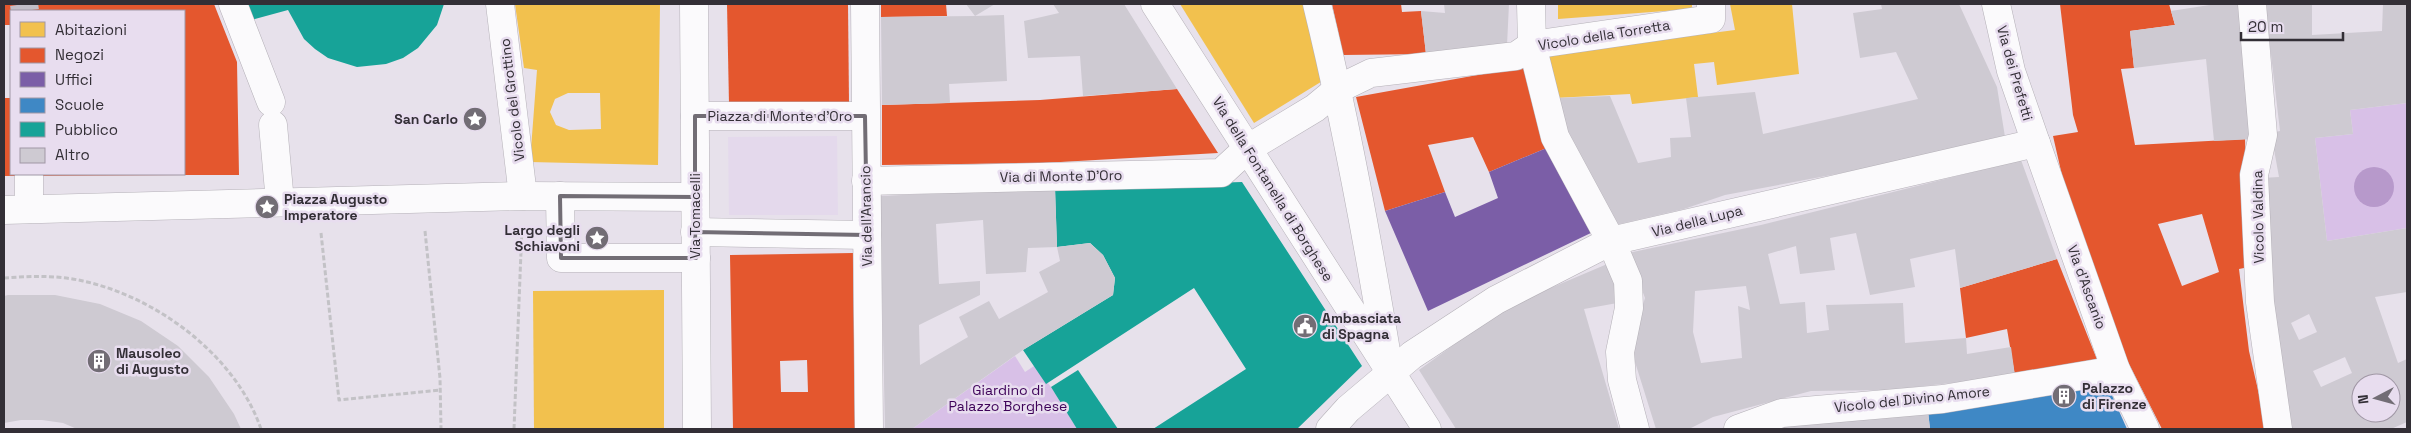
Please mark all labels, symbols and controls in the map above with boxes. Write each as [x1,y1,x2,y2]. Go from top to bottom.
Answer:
legend [10,10,185,175]
scale bar [2241,10,2344,42]
street label: Vicolo della Torretta [1537,16,1671,54]
text: 20 m [2248,17,2283,36]
text: Abitazioni [55,20,127,39]
street label: Via dei Prefetti [1993,23,2037,123]
street label: Vicolo del Grottino [496,38,528,162]
text: Negozi [55,45,104,64]
text: Uffici [55,70,92,89]
street label: Via della Fontanella di Borghese [1209,93,1337,285]
text: Scuole [55,95,104,114]
place icon: San Carlo [462,106,488,132]
street label: Piazza di Monte d'Oro [708,107,852,125]
place label: San Carlo [394,110,458,128]
text: Pubblico [55,120,118,139]
text: Altro [55,145,90,164]
street label: Via dell'Arancio [856,165,876,267]
street label: Via di Monte D'Oro [1000,166,1122,186]
street label: Vicolo Valdina [2248,170,2268,264]
street label: Via Tomacelli [686,173,704,259]
place label: Piazza Augusto Imperatore [284,190,387,224]
place icon: Piazza Augusto Imperatore [254,194,280,220]
street label: Via della Lupa [1650,201,1744,241]
place label: Largo degli Schiavoni [505,221,580,255]
place icon: Largo degli Schiavoni [584,225,610,251]
street label: Via d'Ascanio [2063,242,2111,332]
place label: Ambasciata di Spagna [1322,309,1401,343]
public building icon: Ambasciata di Spagna [1292,313,1318,339]
place label: Mausoleo di Augusto [116,344,189,378]
building icon: Mausoleo di Augusto [86,348,112,374]
north arrow [2351,373,2401,423]
place label: Palazzo di Firenze [2082,379,2147,413]
park label: Giardino di Palazzo Borghese [949,381,1067,415]
street label: Vicolo del Divino Amore [1833,382,1991,416]
building icon: Palazzo di Firenze [2051,383,2077,409]
text: N [2354,394,2373,405]

